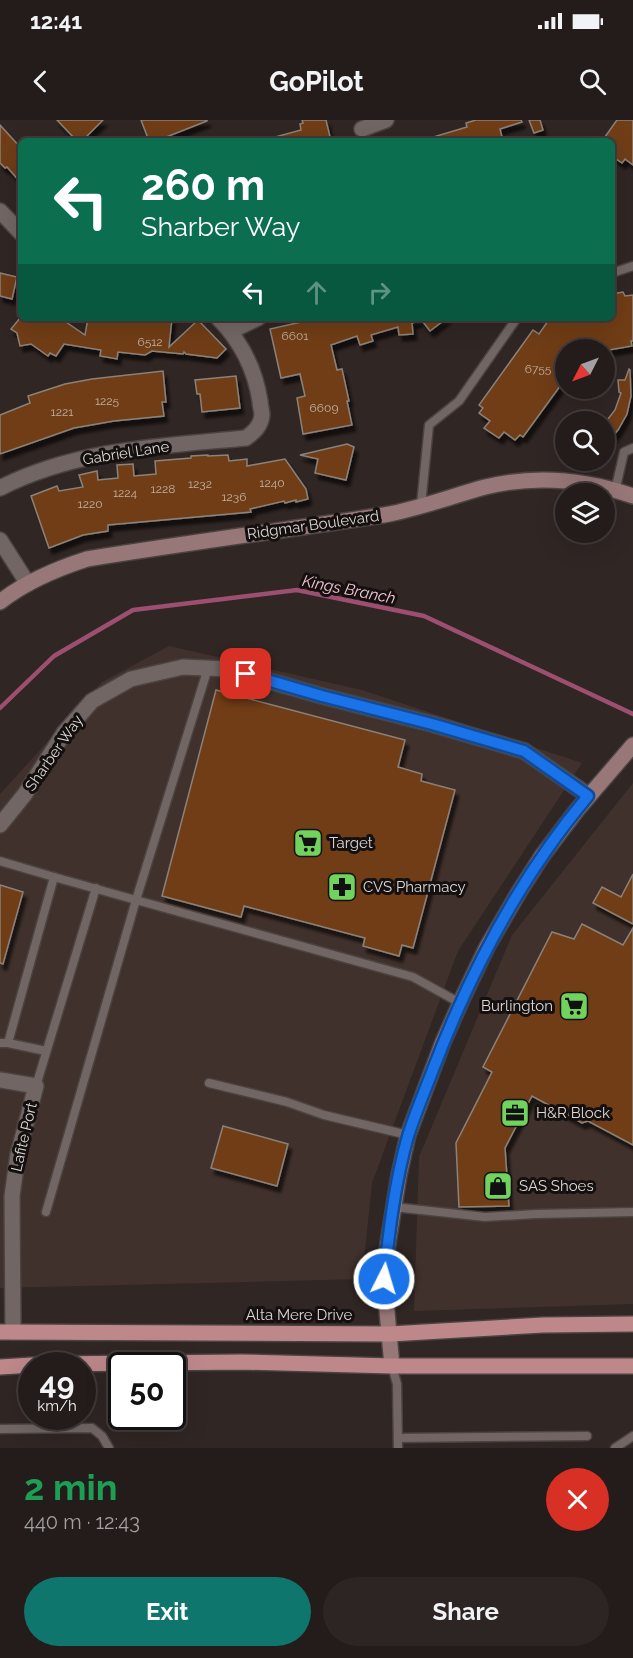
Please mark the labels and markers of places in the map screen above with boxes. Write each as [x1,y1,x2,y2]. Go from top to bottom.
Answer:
pin [220,648,271,699]
supermarket icon: Target [292,827,324,859]
place label: Target [329,834,373,852]
pharmacy icon: CVS Pharmacy [326,871,358,903]
place label: CVS Pharmacy [363,878,466,896]
supermarket icon: Burlington [558,990,590,1022]
place label: Burlington [481,997,553,1015]
office icon: H&R Block [499,1097,531,1129]
place label: H&R Block [536,1104,610,1122]
shop icon: SAS Shoes [482,1170,514,1202]
place label: SAS Shoes [519,1177,594,1195]

